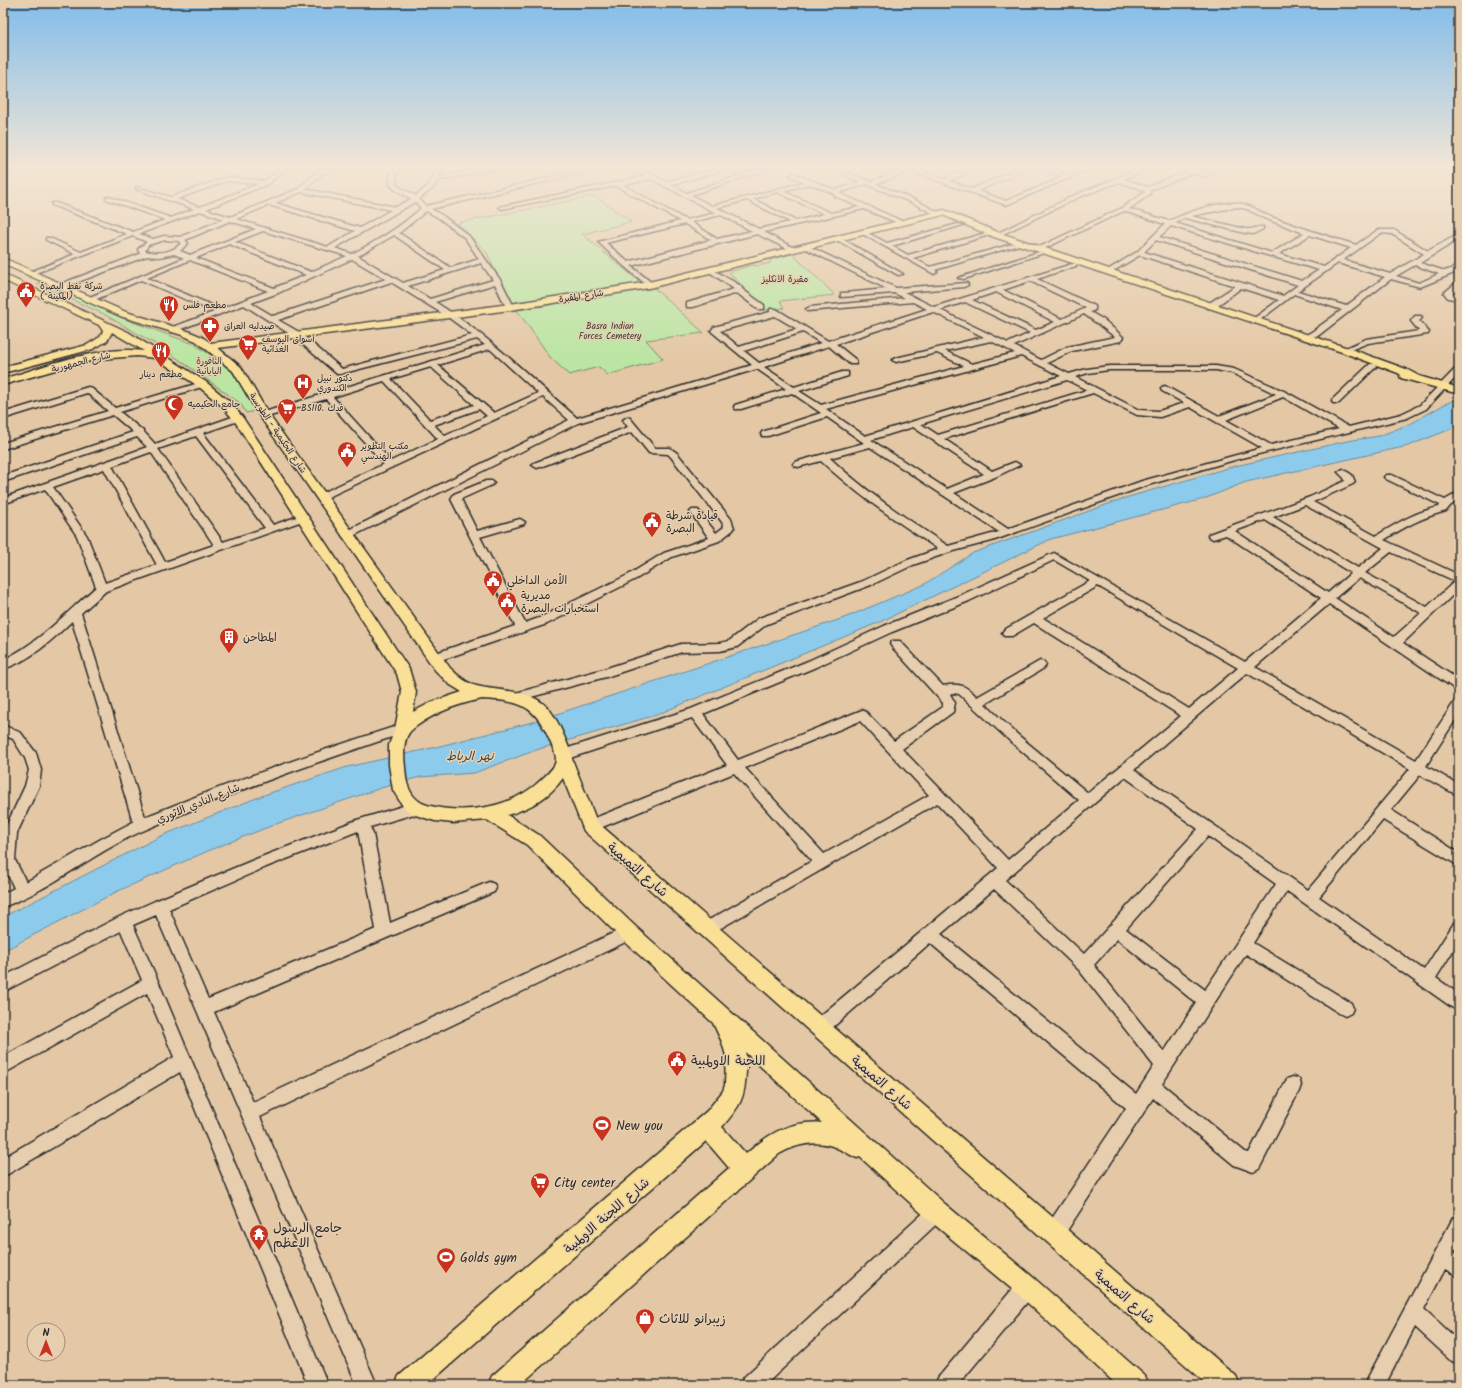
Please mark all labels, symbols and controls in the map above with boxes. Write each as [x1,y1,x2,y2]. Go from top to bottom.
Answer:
park label: مقبرة الانكليز [761,272,808,287]
place label: شركة نفط البصرة ( المكينة) [40,279,103,304]
public building icon: شركة نفط البصرة ( المكينة) [15,280,37,308]
street label: شارع المقبرة [558,286,605,307]
restaurant icon: مطعم فلس [158,294,180,322]
place label: مطعم فلس [183,298,226,313]
pharmacy icon: صيدليه العراق [199,315,221,343]
place label: صيدليه العراق [224,319,275,334]
park label: Basra Indian Forces Cemetery [579,319,642,344]
place label: أسواق اليوسف الغذائية [262,332,315,357]
supermarket icon: أسواق اليوسف الغذائية [237,333,259,361]
restaurant icon: مطعم دينار [150,340,172,368]
street label: شارع الجمهورية [50,348,112,377]
park label: النافورة اليابانية [196,354,222,379]
place label: مطعم دينار [139,367,182,382]
place label: دكتور نبيل الكندوري [317,371,352,396]
hospital icon: دكتور نبيل الكندوري [292,372,314,400]
street label: شارع الحكيمية - الطويسة [245,390,310,477]
mosque icon: جامع الحكيميه [163,393,185,421]
place label: جامع الحكيميه [188,397,240,412]
supermarket icon: BS110. فدك [276,397,298,425]
place label: BS110. فدك [301,401,344,416]
place label: مكتب التطوير الهندسي [360,439,409,465]
public building icon: مكتب التطوير الهندسي [336,440,358,468]
place label: قيادة شرطة البصرة [666,507,718,538]
public building icon: قيادة شرطة البصرة [641,510,663,538]
public building icon: الأمن الداخلي [482,569,504,597]
place label: الأمن الداخلي [507,572,567,591]
place label: مديرية استخبارات البصرة [521,587,599,618]
public building icon: مديرية استخبارات البصرة [496,590,518,618]
building icon: المطاحن [218,626,240,654]
place label: المطاحن [243,629,277,647]
water label: نهر الرباط [447,747,495,766]
street label: شارع النادي الاثوري [154,779,243,829]
street label: شارع التميمية [602,838,672,903]
public building icon: اللجنة الاولمبية [666,1049,688,1077]
place label: اللجنة الاولمبية [691,1051,766,1072]
street label: شارع التميمية [846,1051,916,1116]
sports icon: New you [591,1114,613,1142]
place label: New you [616,1116,664,1137]
supermarket icon: City center [529,1171,551,1199]
place label: City center [554,1173,616,1194]
street label: شارع اللجنة الاولمبية [559,1173,655,1259]
place label: جامع الرسول الاعظم [273,1218,342,1254]
temple icon: جامع الرسول الاعظم [248,1223,270,1251]
sports icon: Golds gym [435,1246,457,1274]
place label: Golds gym [460,1248,517,1269]
street label: شارع التميمية [1089,1265,1159,1330]
shop icon: زيبرانو للاثاث [634,1307,656,1335]
place label: زيبرانو للاثاث [659,1309,726,1330]
north arrow [26,1322,66,1362]
text: N [43,1324,50,1342]

